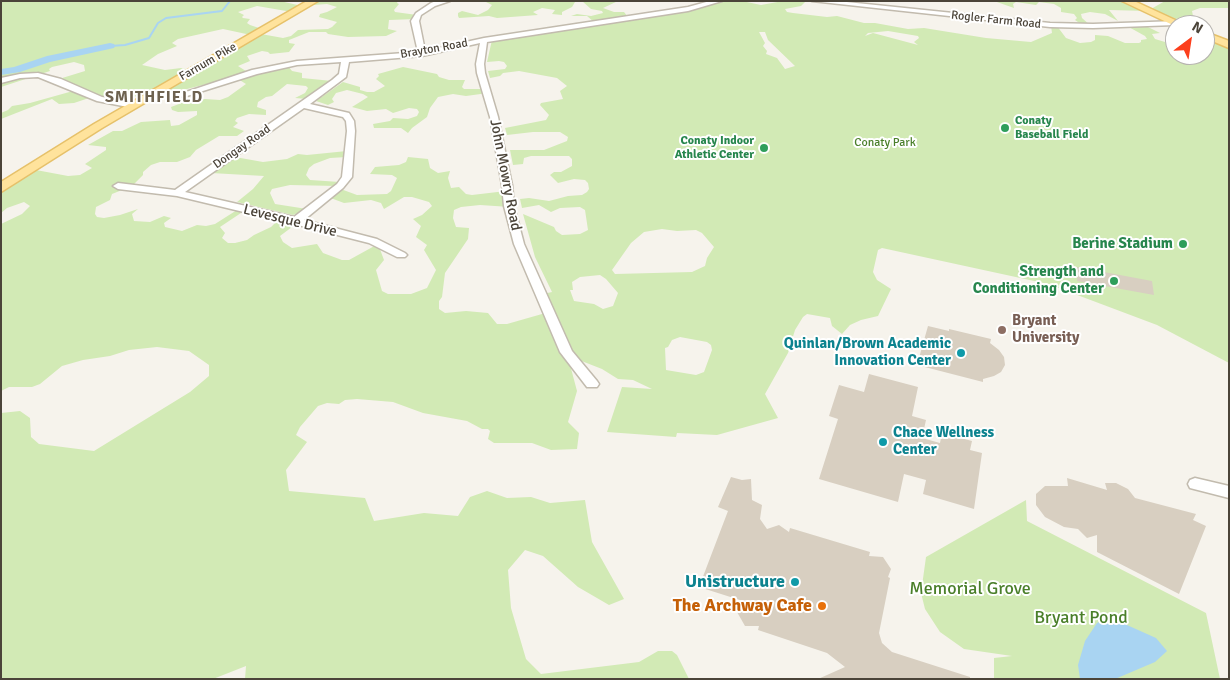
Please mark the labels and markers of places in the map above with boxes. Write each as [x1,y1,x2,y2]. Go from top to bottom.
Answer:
place label: Conaty Baseball Field [1015,114,1089,142]
marker: Conaty Baseball Field [999,122,1011,134]
place label: Conaty Indoor Athletic Center [675,134,754,162]
marker: Conaty Indoor Athletic Center [758,142,770,154]
place label: Berine Stadium [1072,235,1173,253]
marker: Berine Stadium [1177,238,1189,250]
place label: Strength and Conditioning Center [973,263,1104,298]
marker: Strength and Conditioning Center [1108,275,1120,287]
place label: Bryant University [1012,312,1079,347]
marker: Bryant University [996,324,1008,336]
place label: Quinlan/Brown Academic Innovation Center [784,335,951,370]
marker: Quinlan/Brown Academic Innovation Center [955,347,967,359]
place label: Chace Wellness Center [893,424,994,459]
marker: Chace Wellness Center [877,436,889,448]
place label: Unistructure [685,571,785,593]
marker: Unistructure [789,576,801,588]
place label: The Archway Cafe [673,595,812,617]
marker: The Archway Cafe [816,600,828,612]

